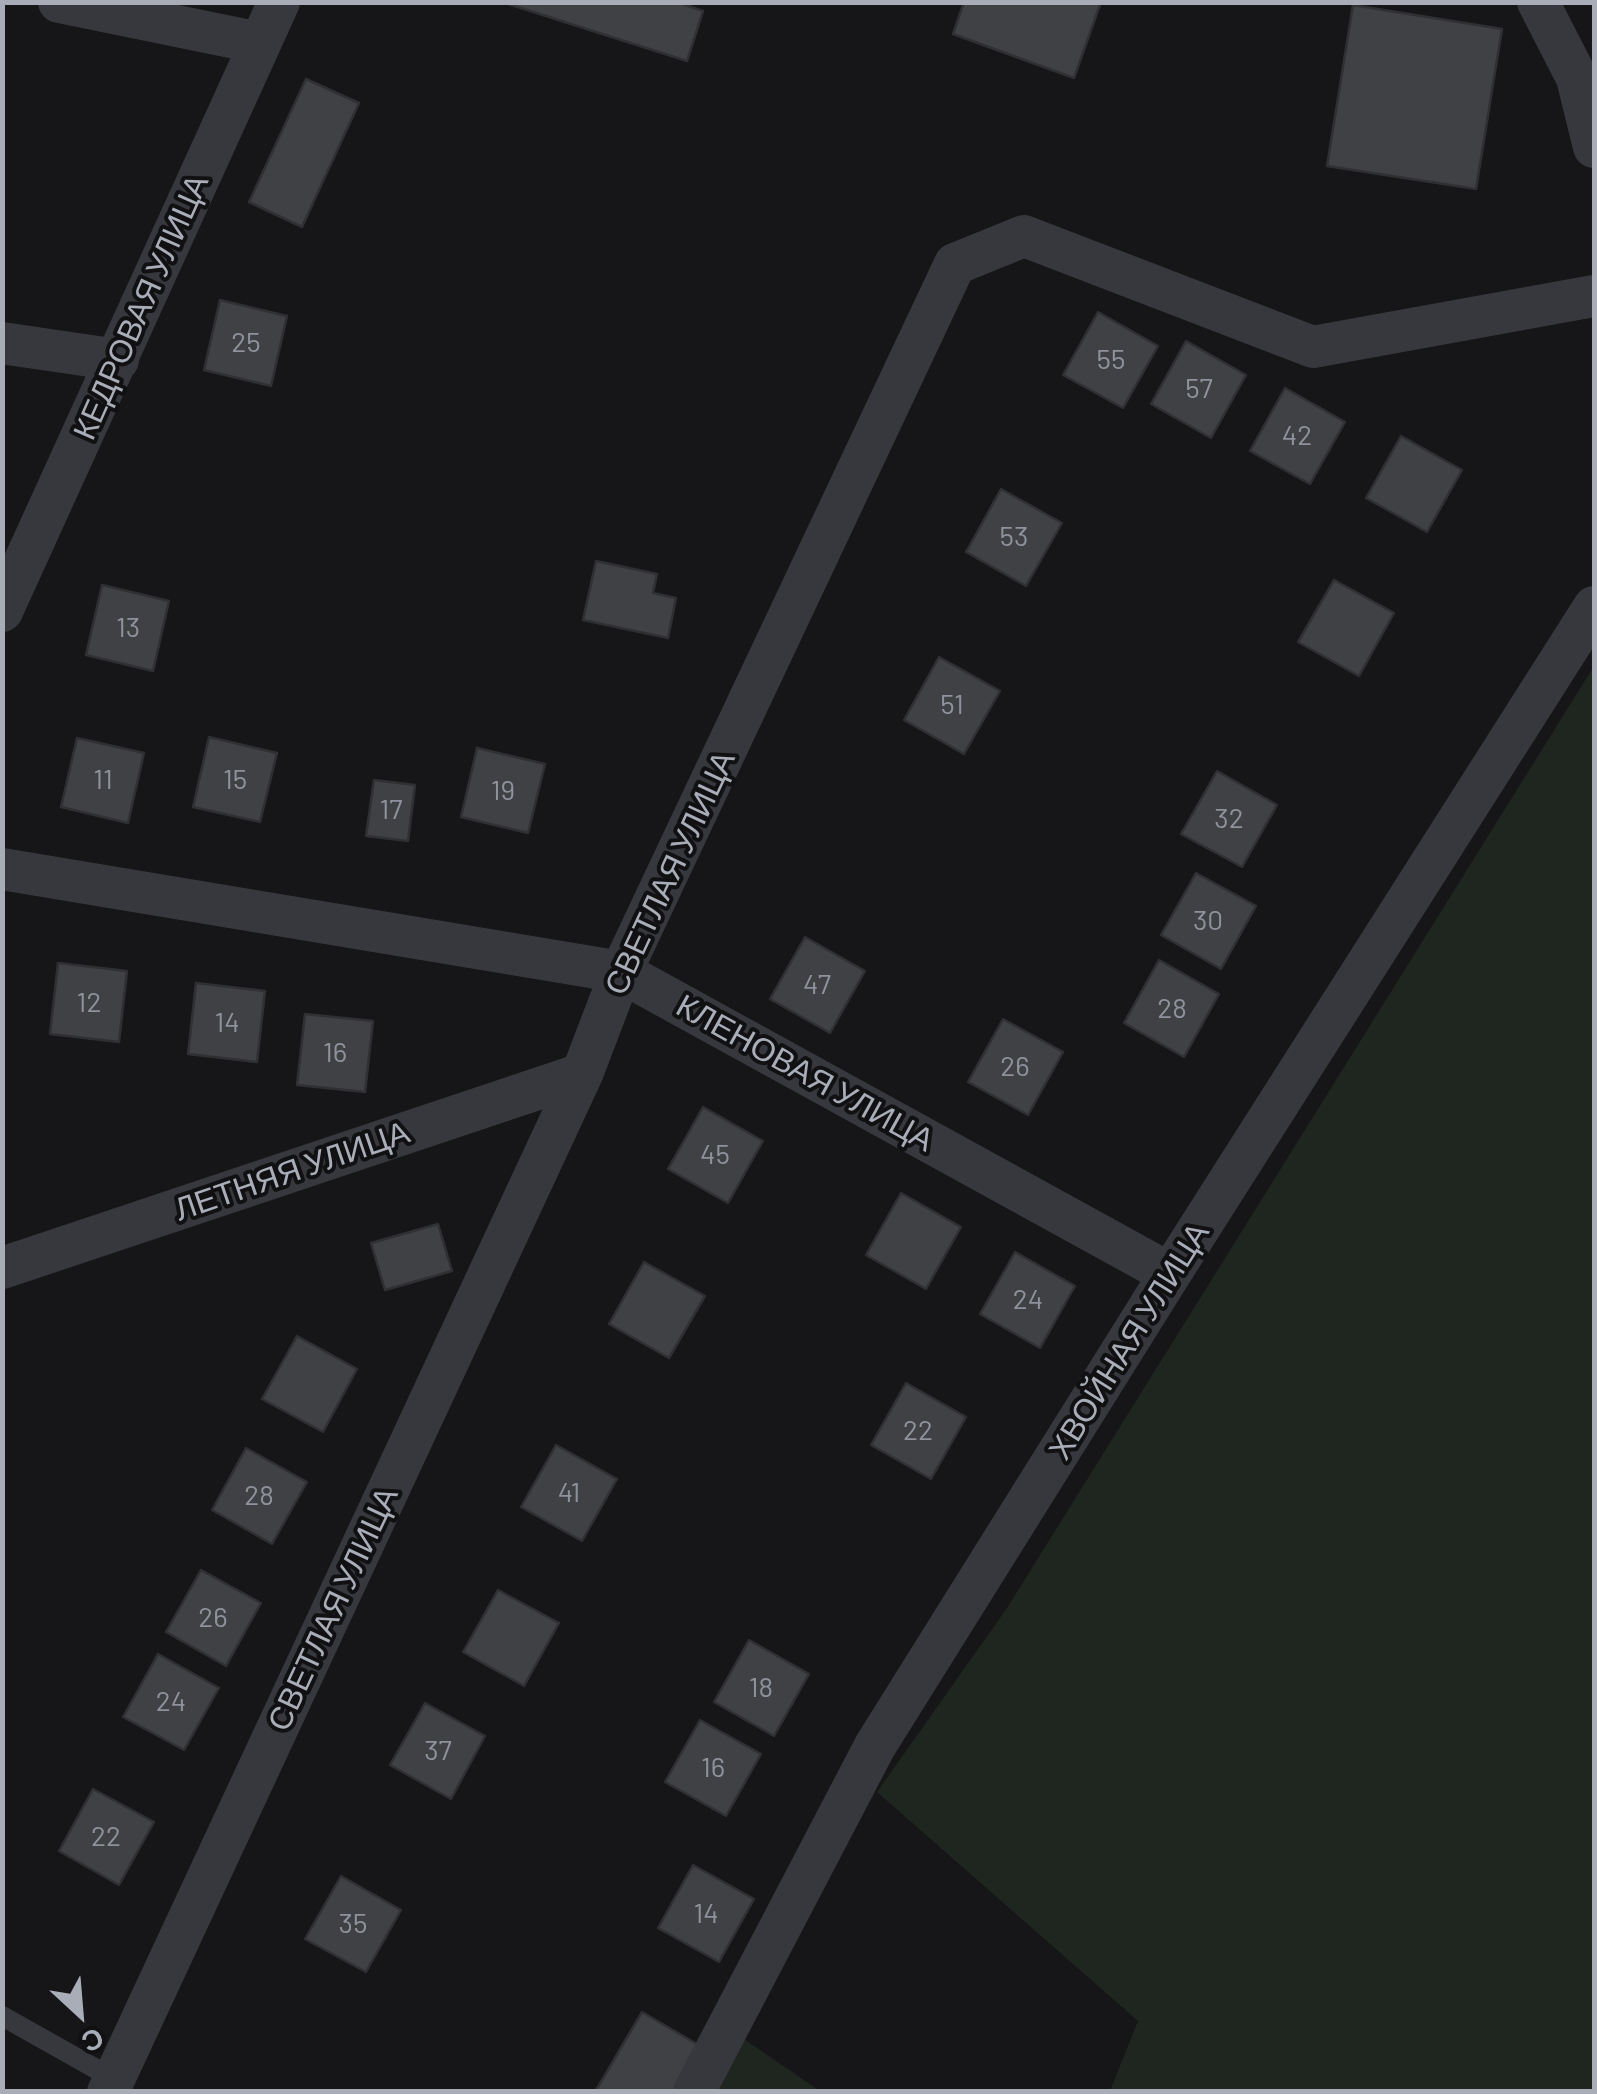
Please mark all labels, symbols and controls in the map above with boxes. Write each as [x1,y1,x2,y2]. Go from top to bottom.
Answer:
street label: КЕДРОВАЯ УЛИЦА [65,168,217,446]
house number: 25 [231,326,261,360]
house number: 55 [1097,343,1125,377]
house number: 57 [1185,372,1213,406]
house number: 42 [1282,419,1312,453]
house number: 53 [1000,520,1028,554]
house number: 13 [116,611,140,645]
house number: 51 [940,688,964,722]
street label: СВЕТЛАЯ УЛИЦА [597,745,743,1001]
house number: 11 [93,763,113,797]
house number: 15 [223,763,247,797]
house number: 19 [491,774,515,808]
house number: 17 [379,793,403,827]
house number: 32 [1214,802,1244,836]
house number: 30 [1193,904,1223,938]
house number: 47 [803,968,831,1002]
house number: 12 [77,986,101,1020]
street label: КЛЕНОВАЯ УЛИЦА [670,986,940,1160]
house number: 28 [1157,992,1187,1026]
house number: 14 [214,1006,240,1040]
house number: 16 [323,1036,347,1070]
house number: 26 [1000,1050,1030,1084]
street label: ЛЕТНЯЯ УЛИЦА [169,1113,415,1229]
house number: 45 [700,1138,730,1172]
street label: ХВОЙНАЯ УЛИЦА [1041,1216,1217,1466]
house number: 24 [1013,1283,1043,1317]
house number: 22 [903,1414,933,1448]
house number: 41 [558,1476,580,1510]
house number: 28 [244,1479,274,1513]
street label: СВЕТЛАЯ УЛИЦА [260,1481,406,1737]
house number: 26 [198,1601,228,1635]
house number: 18 [749,1671,773,1705]
house number: 24 [156,1685,186,1719]
house number: 37 [424,1734,452,1768]
house number: 16 [701,1751,725,1785]
house number: 22 [91,1820,121,1854]
house number: 14 [693,1897,719,1931]
house number: 35 [339,1907,367,1941]
north arrow [30,1964,130,2064]
text: С [77,2021,110,2061]

